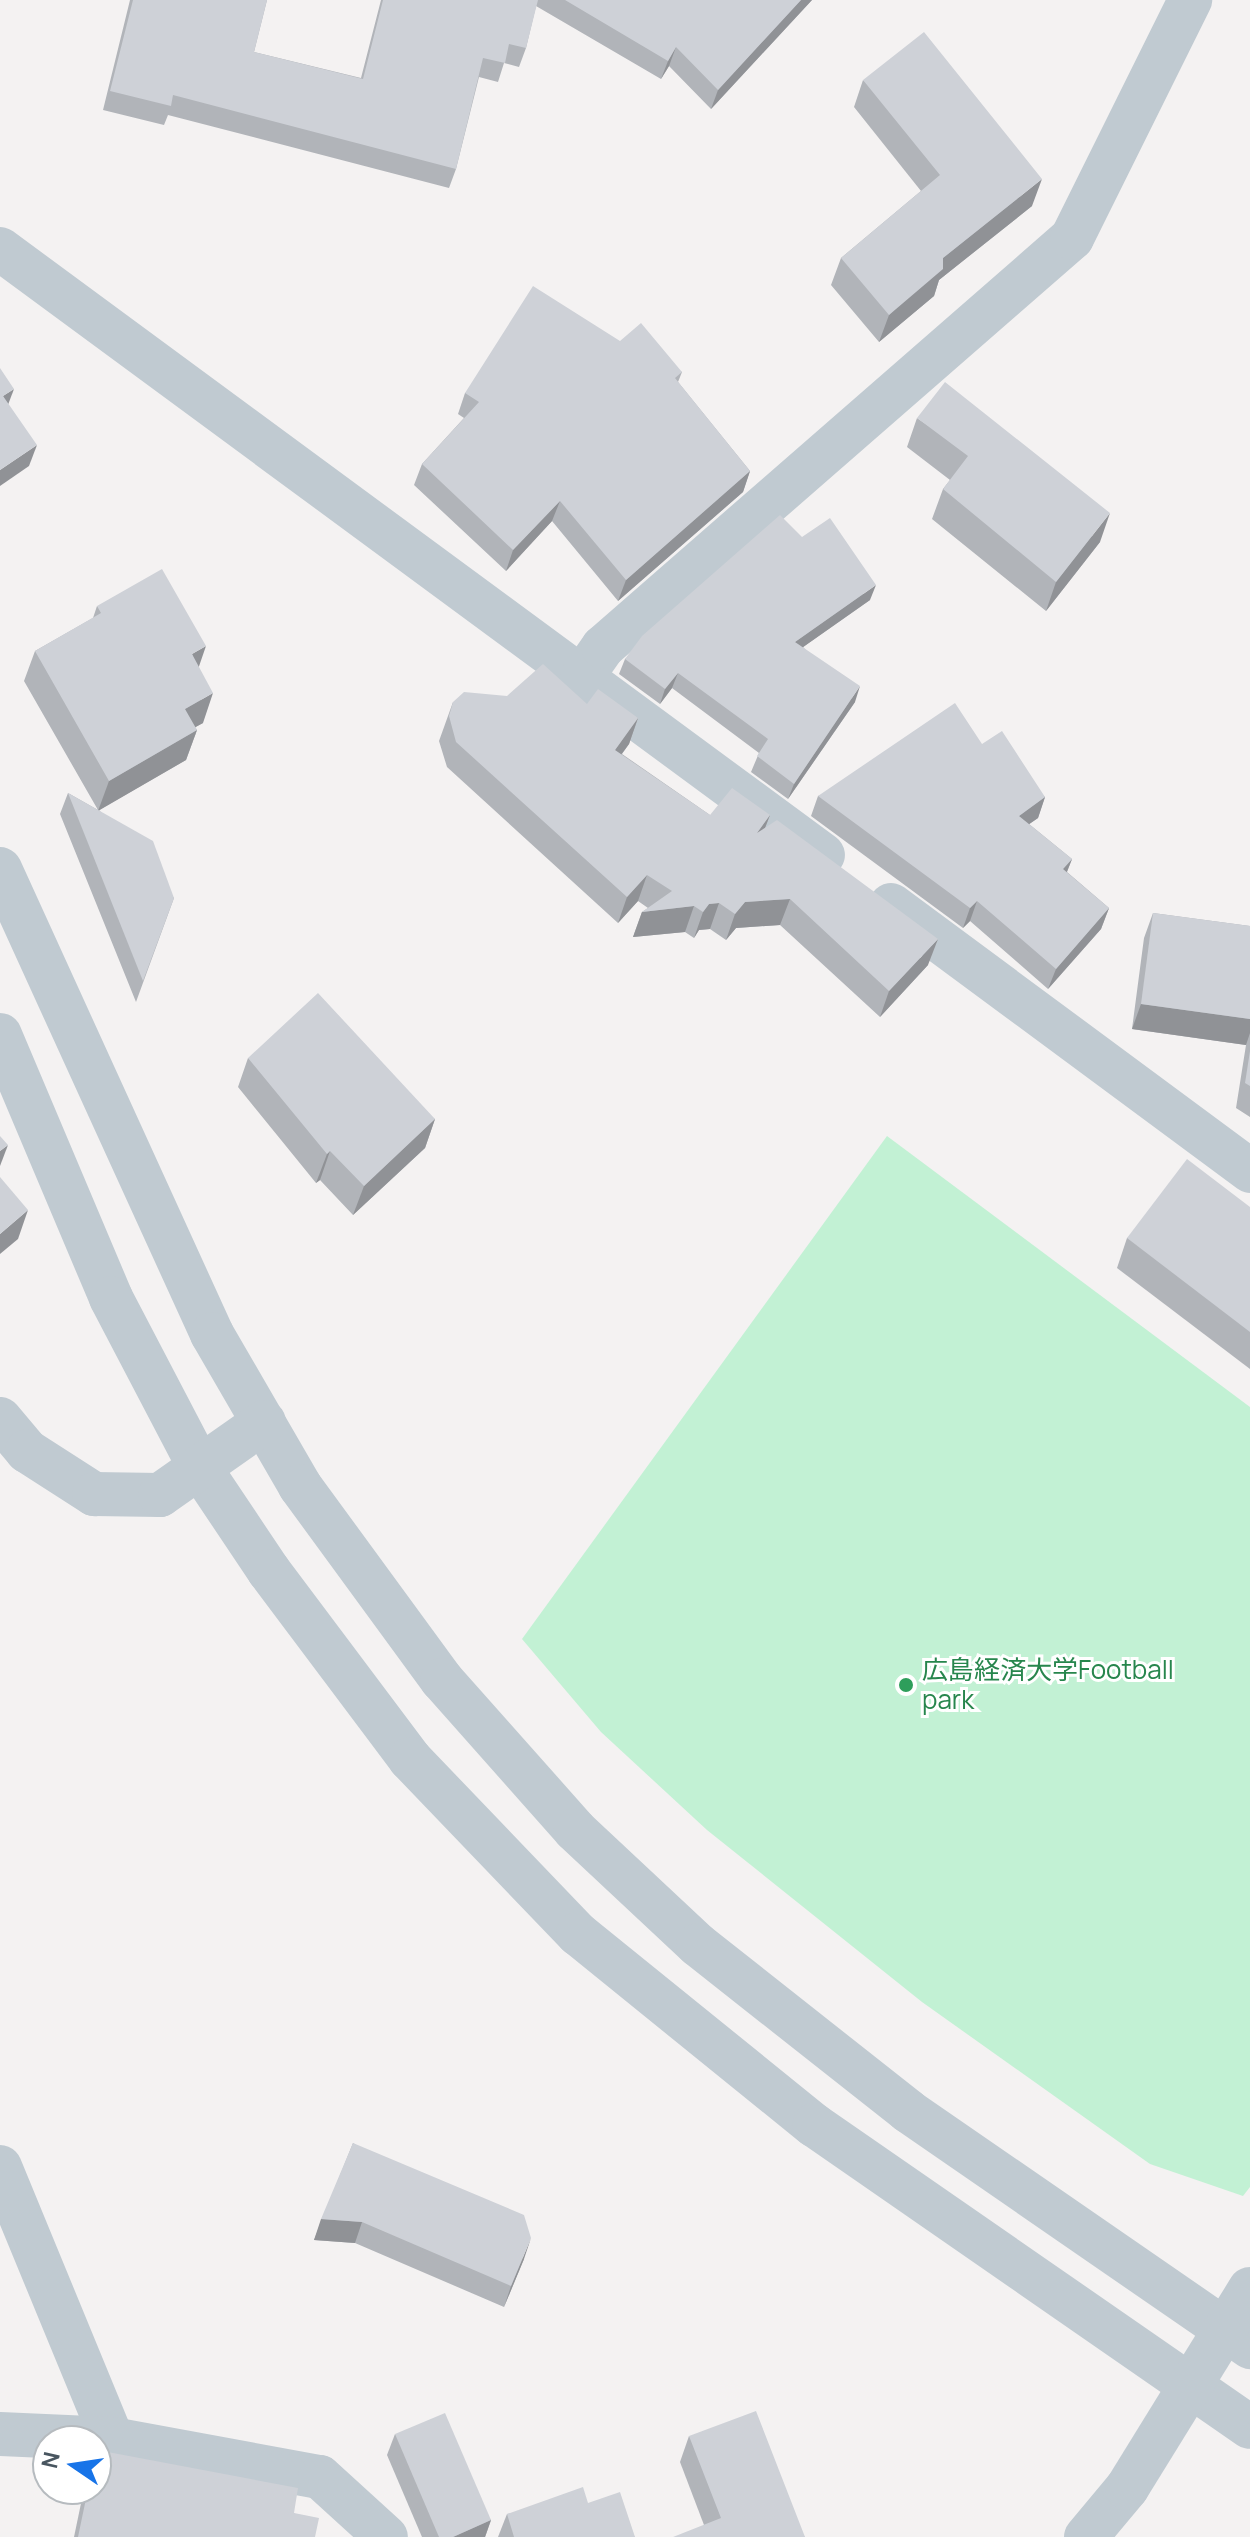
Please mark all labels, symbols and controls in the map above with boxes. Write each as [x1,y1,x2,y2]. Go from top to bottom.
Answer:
place label: 広島経済大学Football park [922,1654,1174,1716]
marker: 広島経済大学Football park [897,1676,915,1694]
north arrow [32,2425,112,2505]
text: N [34,2449,67,2471]

